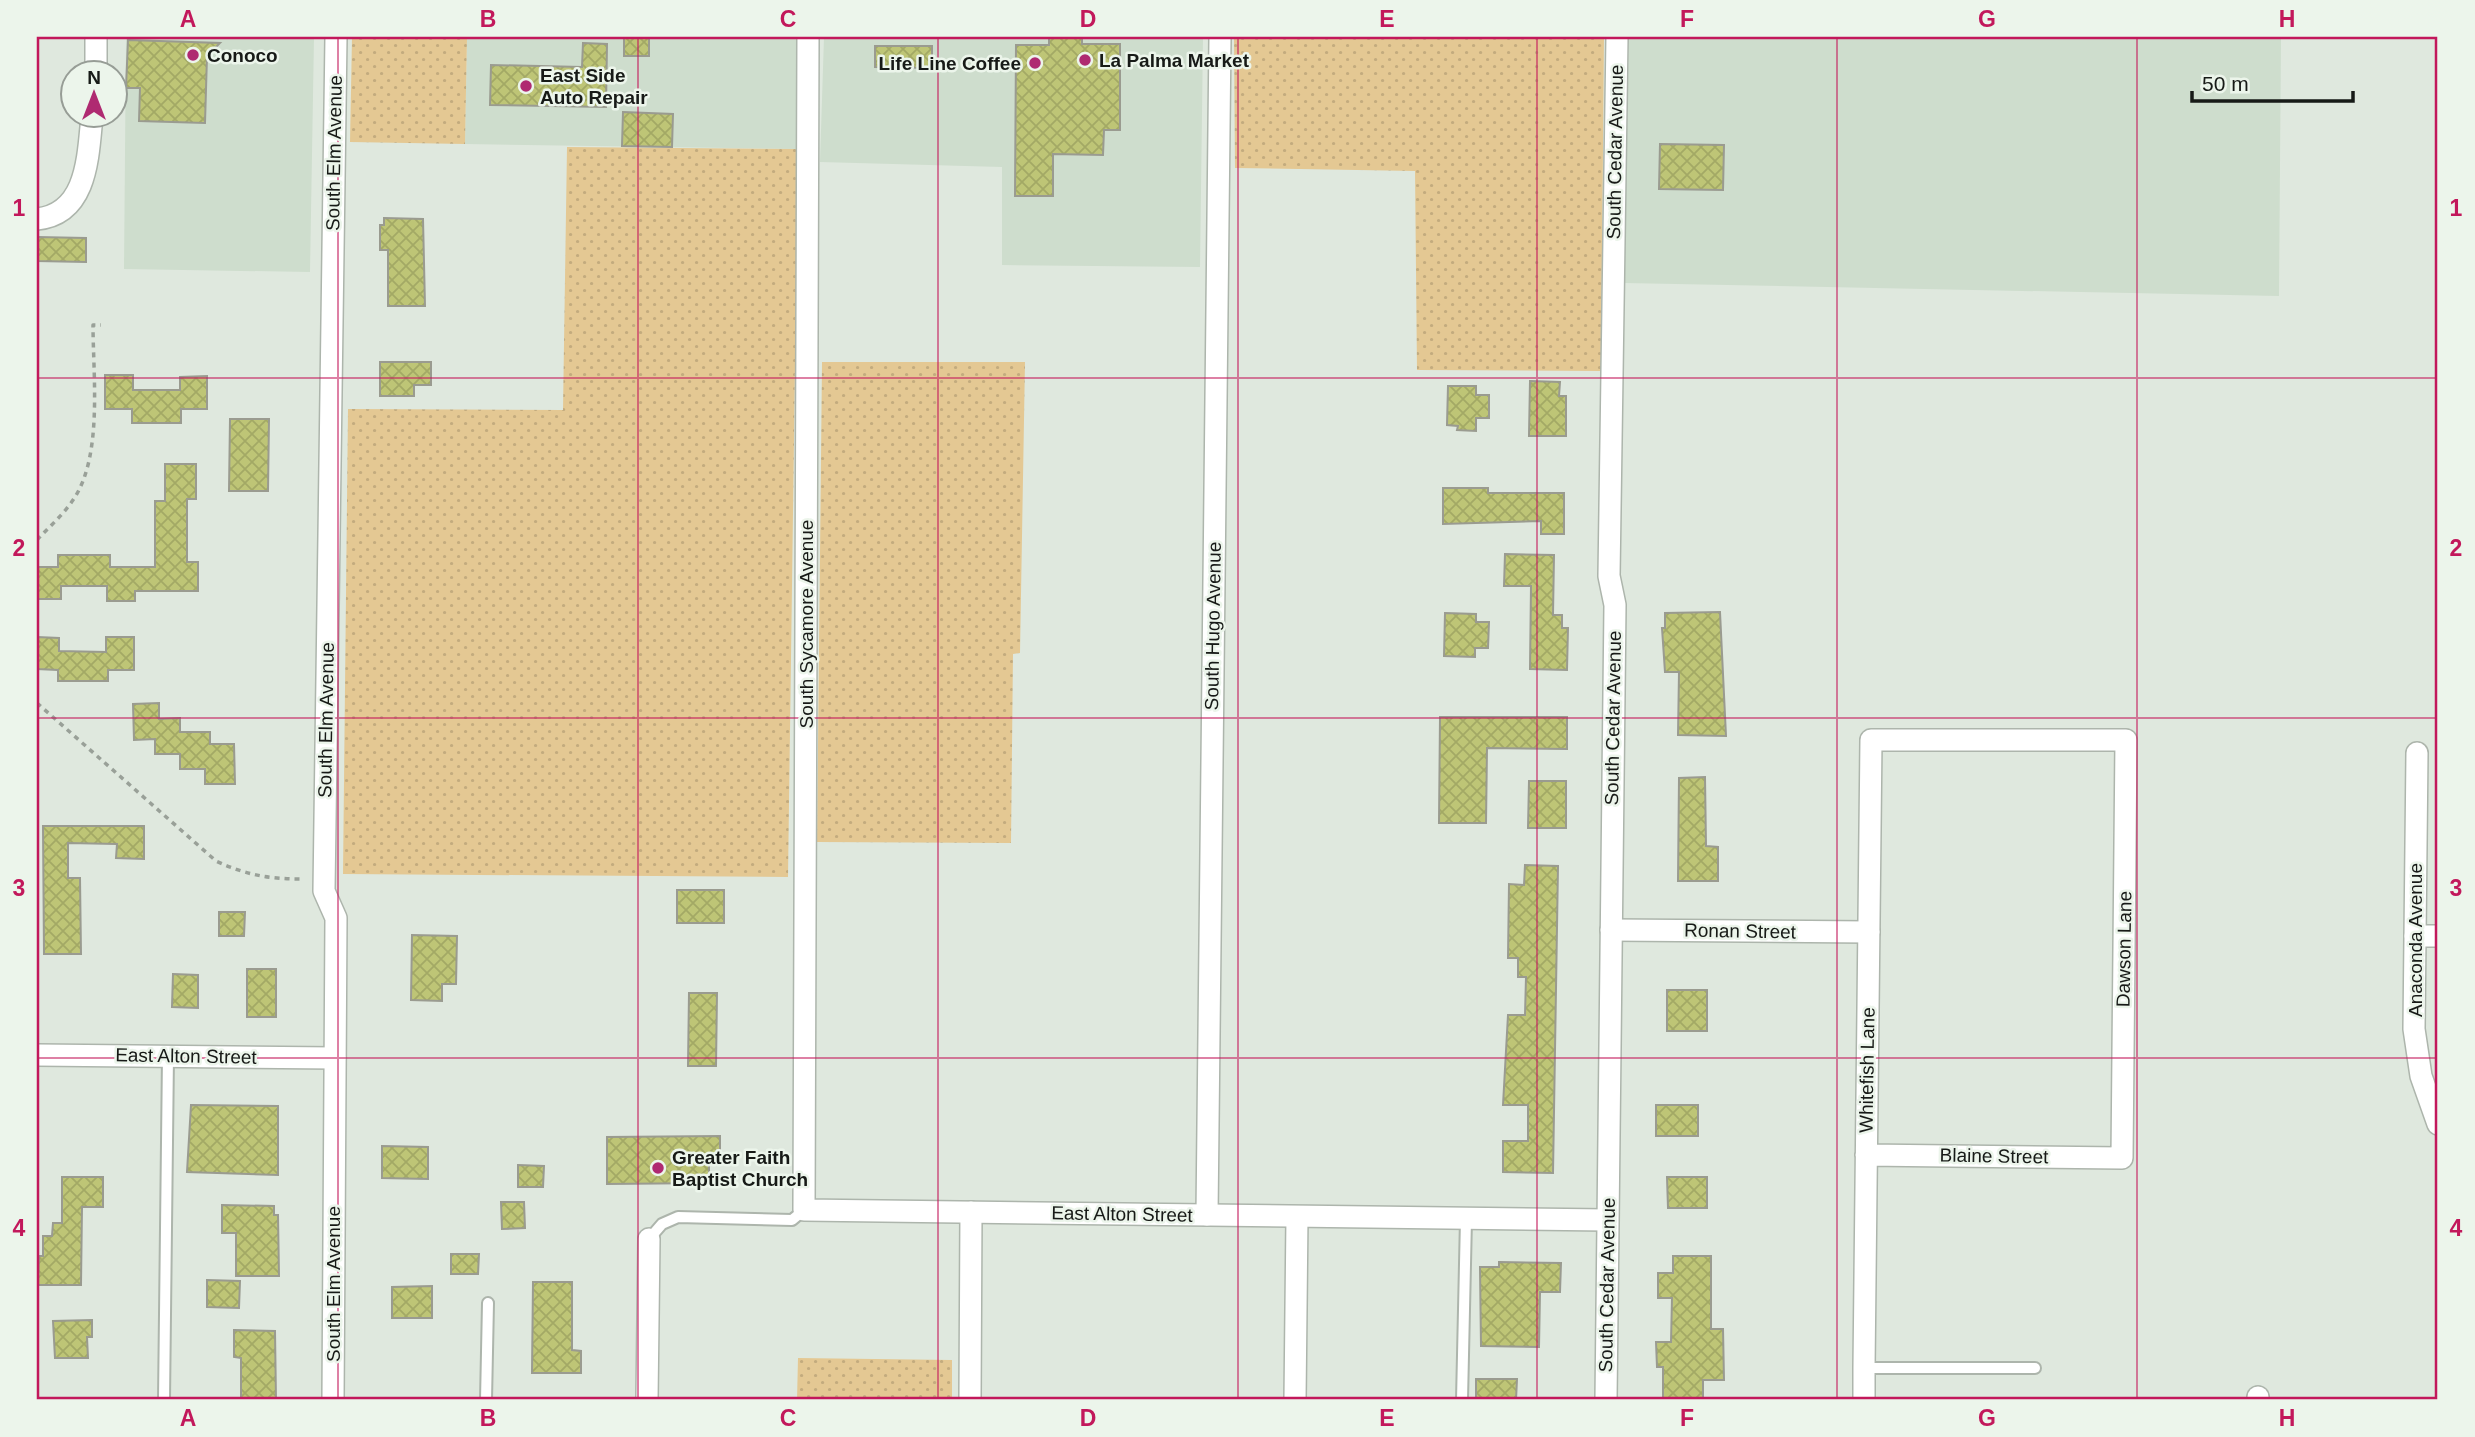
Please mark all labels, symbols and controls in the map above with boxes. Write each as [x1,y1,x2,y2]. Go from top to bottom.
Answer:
text: A [180,6,196,32]
text: B [480,6,496,32]
text: C [780,6,796,32]
text: D [1080,6,1096,32]
text: E [1379,6,1395,32]
text: F [1680,6,1694,32]
text: G [1978,6,1996,32]
text: H [2279,6,2295,32]
place label: Conoco [207,45,278,66]
marker: Conoco [185,47,201,63]
place label: La Palma Market [1099,50,1250,71]
marker: La Palma Market [1077,52,1093,68]
place label: Life Line Coffee [878,53,1021,74]
marker: Life Line Coffee [1027,55,1043,71]
north arrow [60,60,130,130]
scale bar [2192,60,2352,104]
street label: South Cedar Avenue [1603,64,1627,240]
place label: East Side Auto Repair [540,65,648,108]
text: N [87,67,101,88]
text: 50 m [2202,72,2249,95]
street label: South Elm Avenue [322,75,346,231]
marker: East Side Auto Repair [518,78,534,94]
text: 1 [13,195,26,221]
text: 1 [2450,195,2463,221]
street label: South Sycamore Avenue [796,520,817,728]
text: 2 [13,535,25,561]
text: 2 [2450,535,2462,561]
street label: South Hugo Avenue [1201,541,1225,711]
street label: South Cedar Avenue [1601,630,1625,806]
street label: South Elm Avenue [314,642,338,798]
street label: Anaconda Avenue [2405,863,2426,1017]
text: 3 [13,875,25,901]
text: 3 [2450,875,2462,901]
street label: Dawson Lane [2112,891,2136,1007]
street label: Ronan Street [1684,920,1797,942]
street label: Whitefish Lane [1855,1007,1879,1133]
street label: East Alton Street [115,1044,258,1068]
street label: Blaine Street [1939,1145,2049,1167]
place label: Greater Faith Baptist Church [672,1147,808,1190]
marker: Greater Faith Baptist Church [650,1160,666,1176]
street label: South Cedar Avenue [1595,1197,1619,1373]
street label: East Alton Street [1051,1202,1194,1226]
street label: South Elm Avenue [323,1206,344,1362]
text: 4 [13,1215,26,1241]
text: 4 [2450,1215,2463,1241]
text: A [180,1405,196,1431]
text: B [480,1405,496,1431]
text: C [780,1405,796,1431]
text: D [1080,1405,1096,1431]
text: E [1379,1405,1395,1431]
text: F [1680,1405,1694,1431]
text: G [1978,1405,1996,1431]
text: H [2279,1405,2295,1431]

